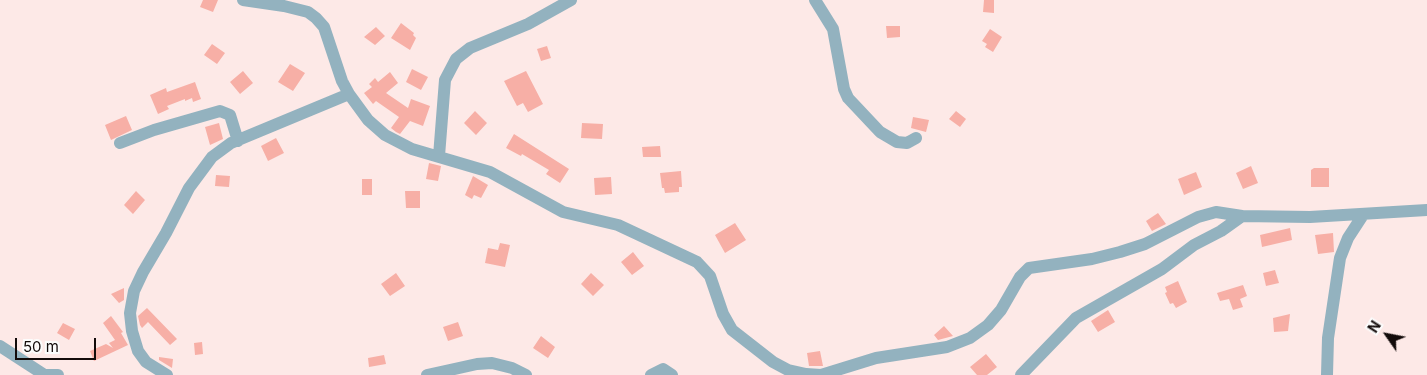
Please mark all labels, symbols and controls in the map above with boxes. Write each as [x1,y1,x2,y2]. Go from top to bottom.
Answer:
north arrow [1362,310,1412,360]
text: N [1364,317,1384,336]
scale bar [18,328,99,360]
text: 50 m [23,337,59,356]

